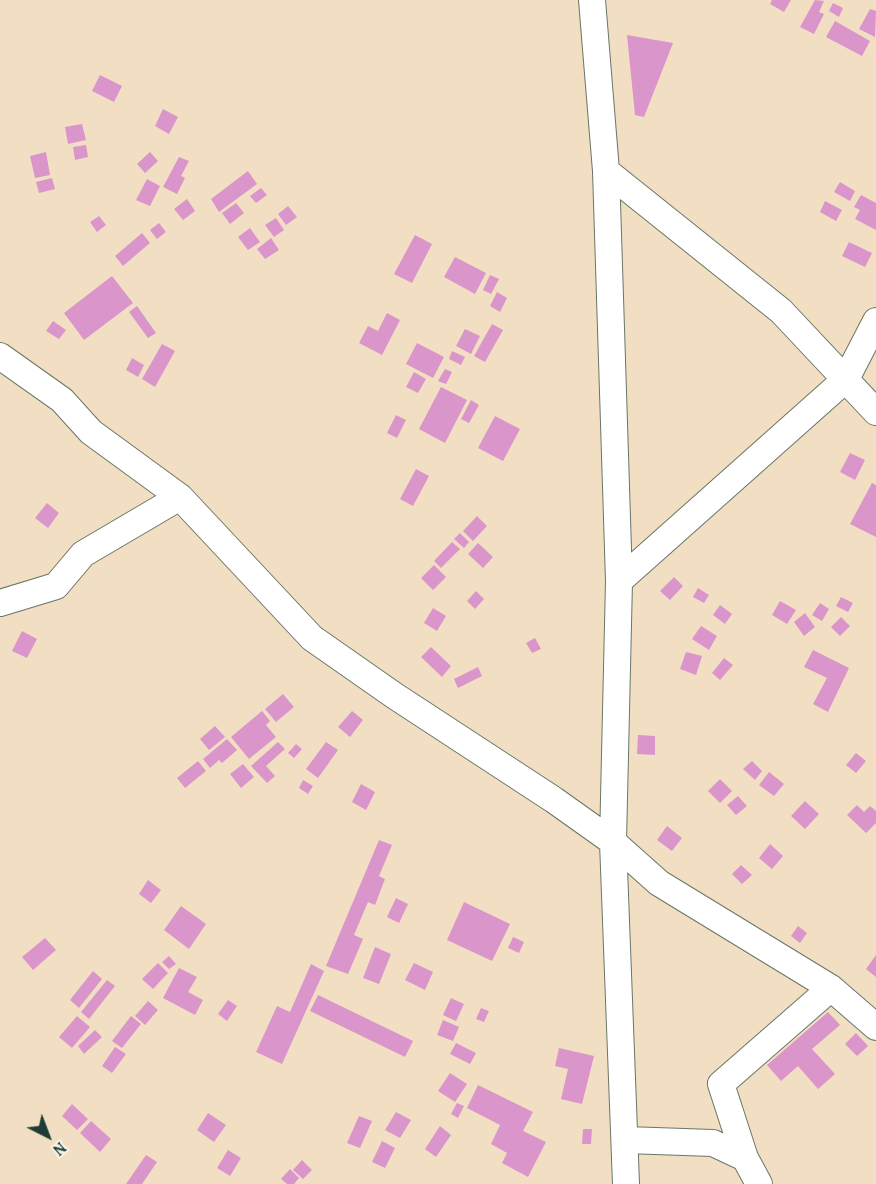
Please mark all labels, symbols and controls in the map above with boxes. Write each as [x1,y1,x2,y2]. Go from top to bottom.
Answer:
north arrow [18,1106,78,1166]
text: N [48,1137,72,1162]

